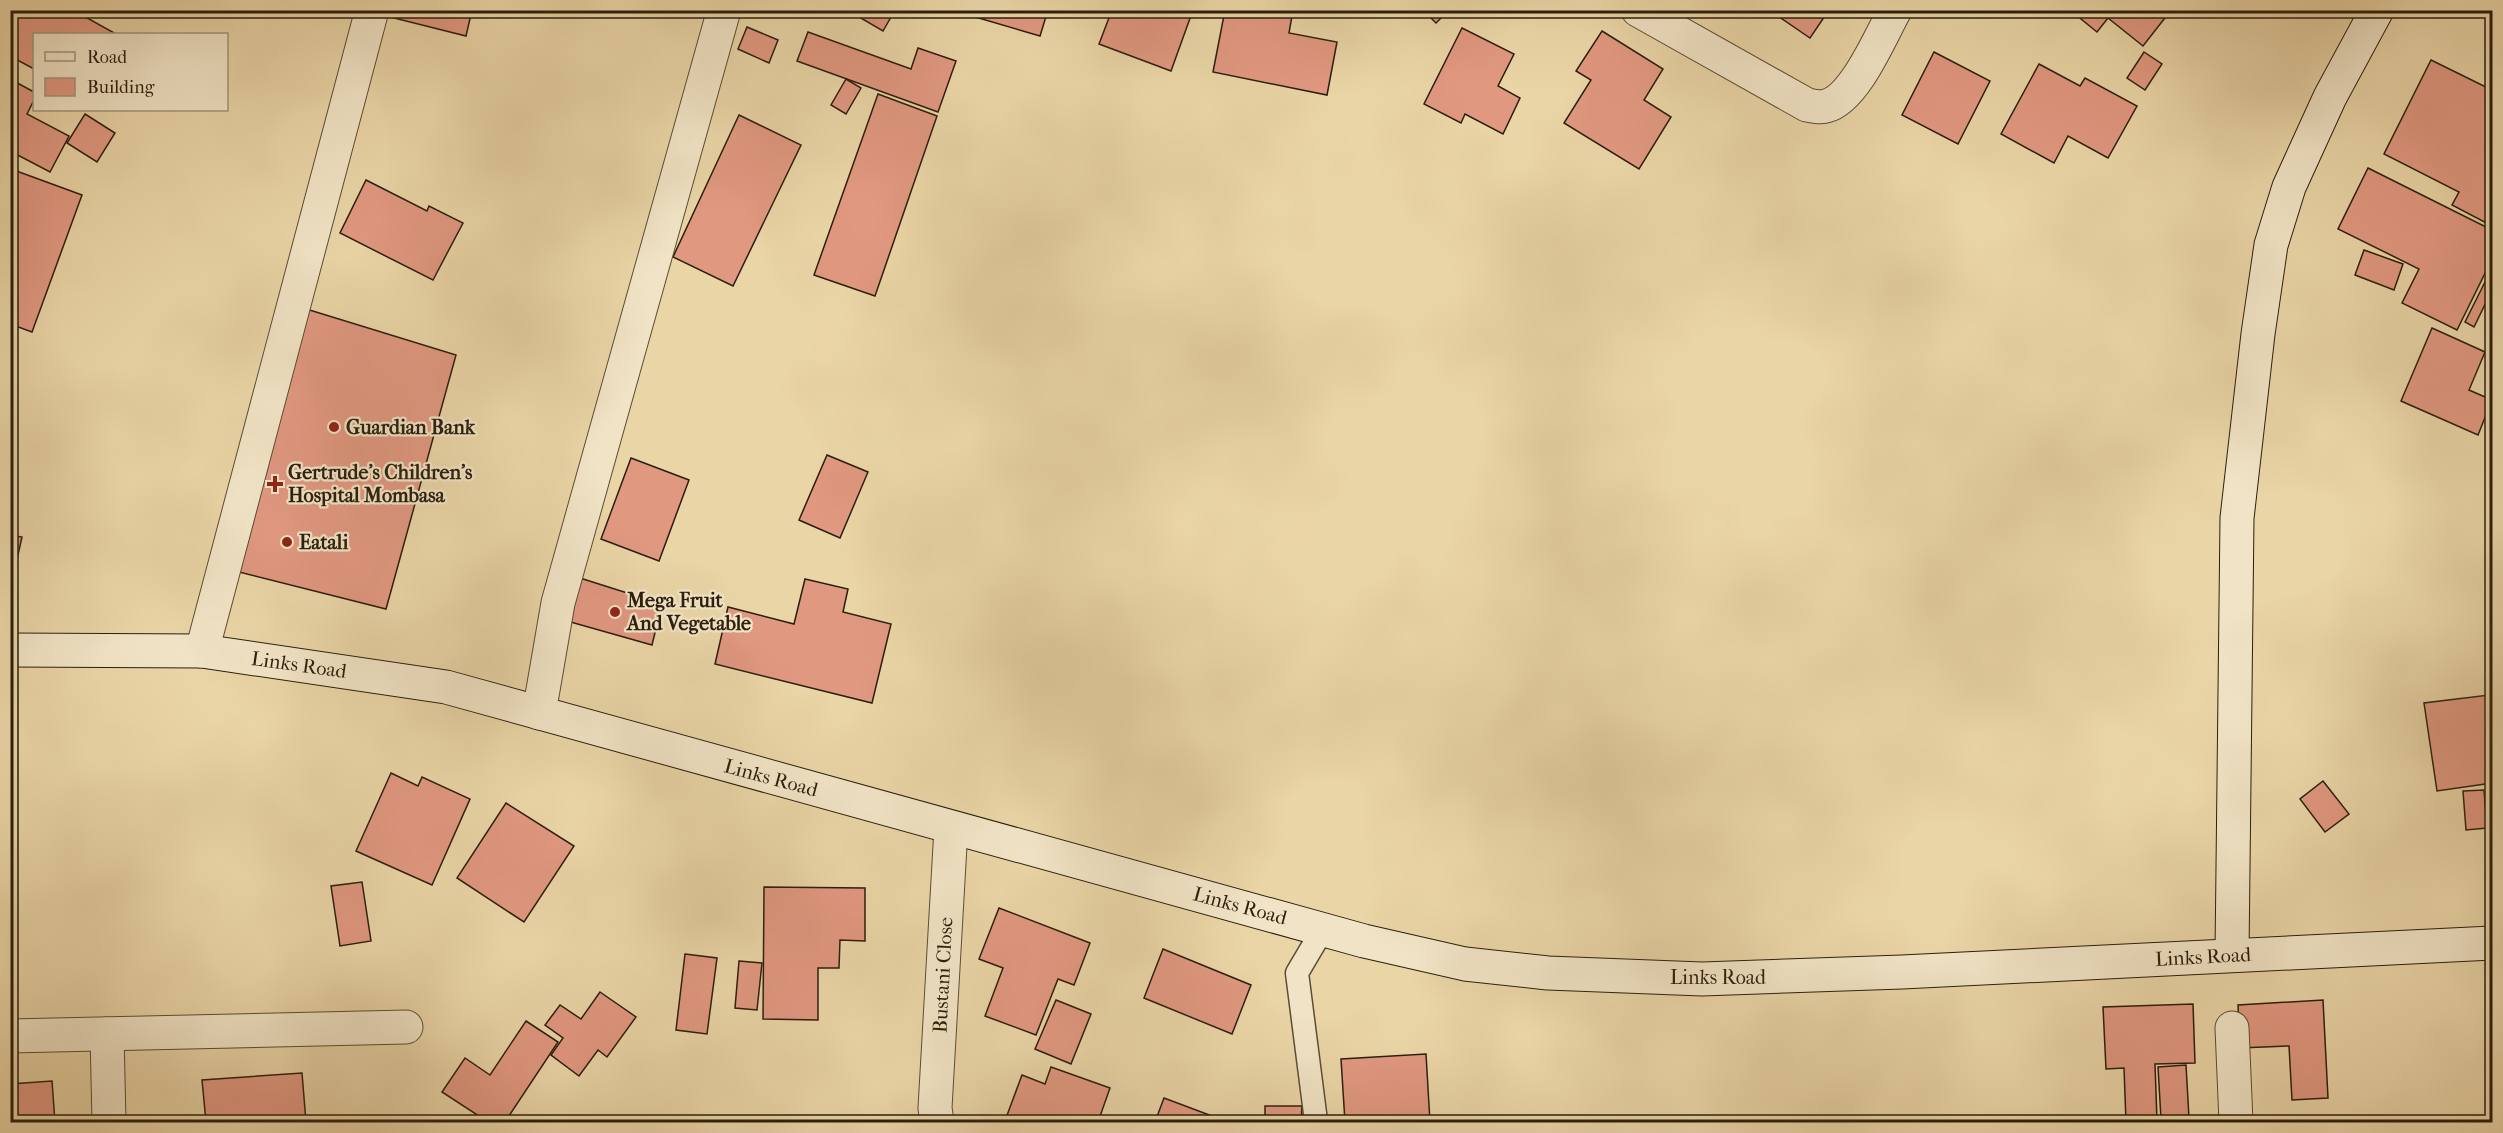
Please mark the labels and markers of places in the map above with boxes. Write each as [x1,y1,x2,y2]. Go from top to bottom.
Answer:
place label: Guardian Bank [346,416,476,439]
marker: Guardian Bank [327,420,341,434]
place label: Gertrude's Children's Hospital Mombasa [288,461,473,507]
marker: Gertrude's Children's Hospital Mombasa [266,475,284,493]
place label: Eatali [299,531,349,554]
marker: Eatali [280,535,294,549]
place label: Mega Fruit And Vegetable [625,589,751,635]
marker: Mega Fruit And Vegetable [608,605,622,619]

